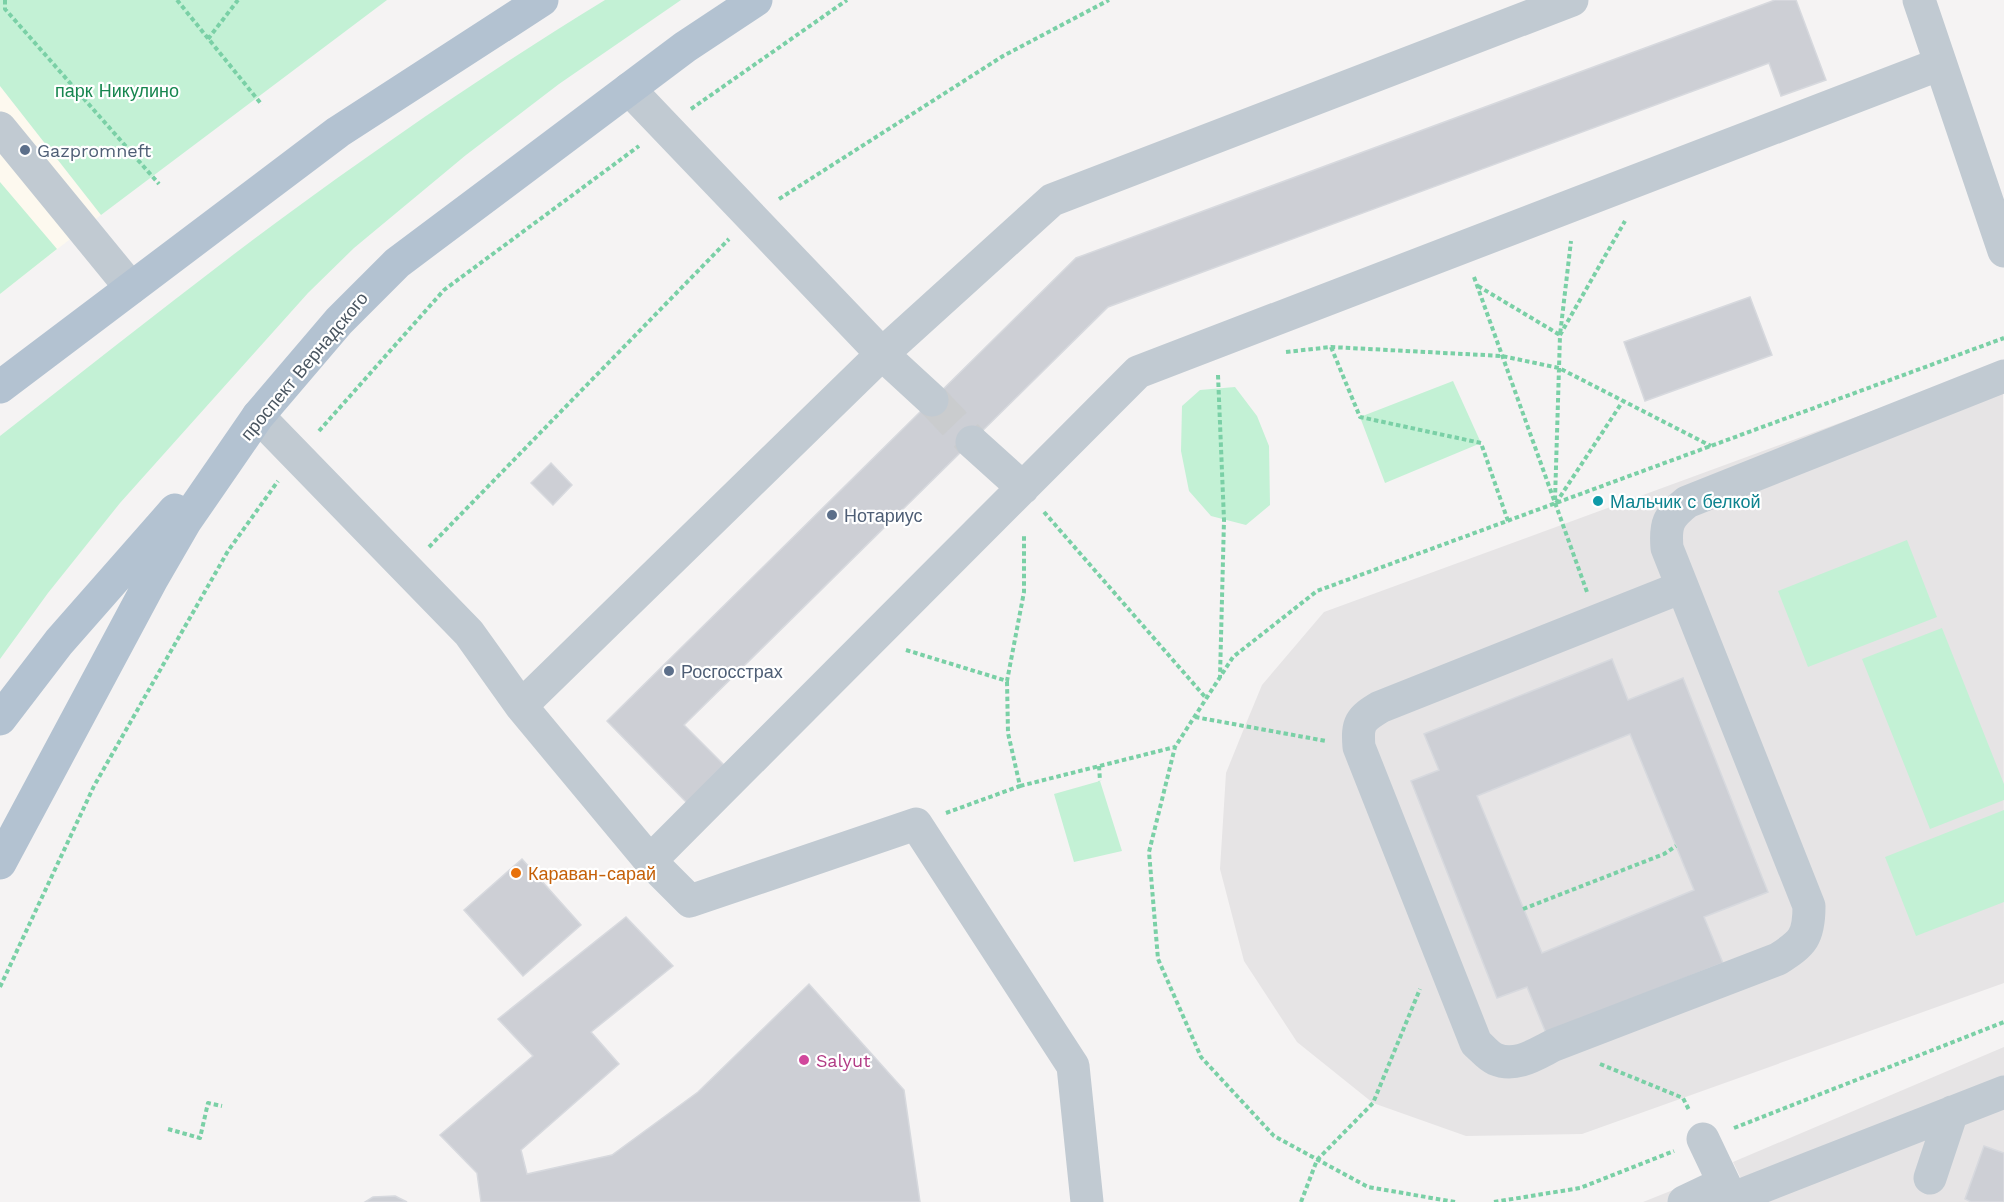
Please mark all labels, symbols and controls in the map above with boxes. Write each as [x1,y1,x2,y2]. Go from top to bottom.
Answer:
park label: парк Никулино [55,80,179,101]
place label: Gazpromneft [37,140,152,161]
marker: Gazpromneft [18,143,32,157]
street label: проспект Вернадского [236,288,372,444]
place label: Мальчик с белкой [1610,491,1761,512]
marker: Мальчик с белкой [1591,494,1605,508]
place label: Нотариус [844,505,923,526]
marker: Нотариус [825,508,839,522]
place label: Росгосстрах [681,661,783,682]
marker: Росгосстрах [662,664,676,678]
place label: Караван-сарай [528,863,656,884]
marker: Караван-сарай [509,866,523,880]
place label: Salyut [816,1050,871,1071]
marker: Salyut [797,1053,811,1067]

